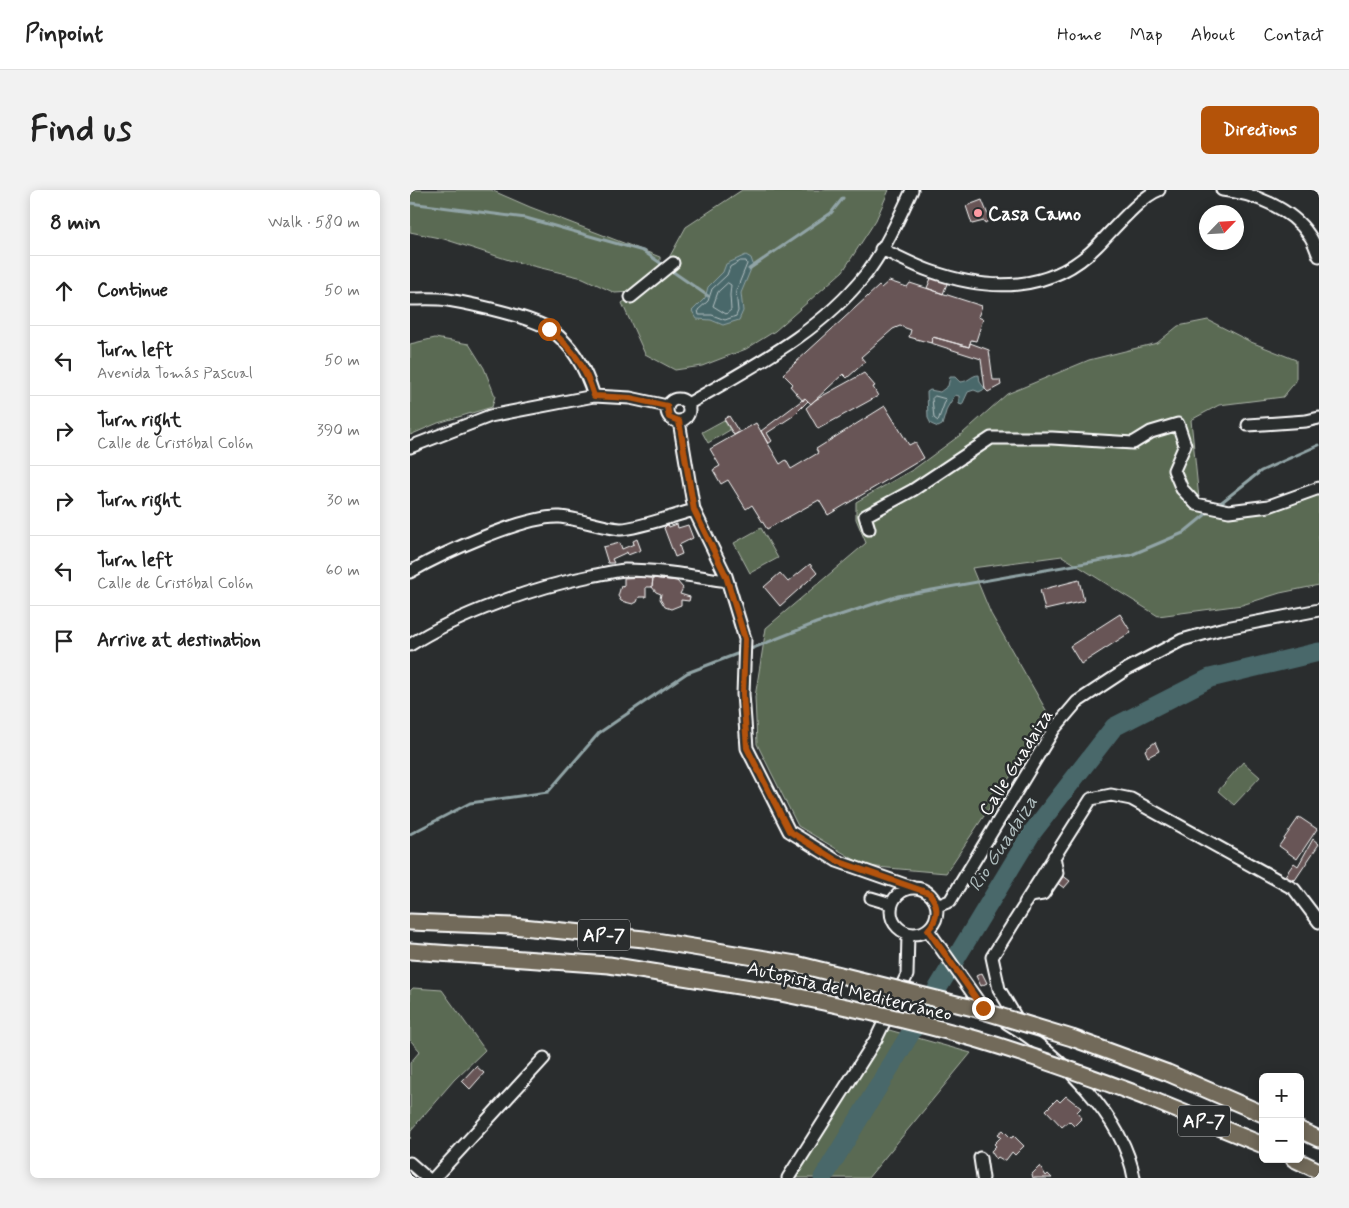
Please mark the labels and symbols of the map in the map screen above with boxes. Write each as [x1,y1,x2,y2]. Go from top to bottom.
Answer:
place label: Casa Camo [988,202,1081,227]
north arrow [1199,205,1244,250]
marker: Casa Camo [972,207,984,219]
route start [538,318,561,341]
street label: Calle Guadaiza [973,705,1059,821]
water label: Rio Guadaiza [962,791,1044,897]
road number: AP-7 [578,920,630,950]
street label: Autopista del Mediterráneo [745,956,955,1027]
route end [972,997,995,1020]
road number: AP-7 [1178,1106,1230,1136]

